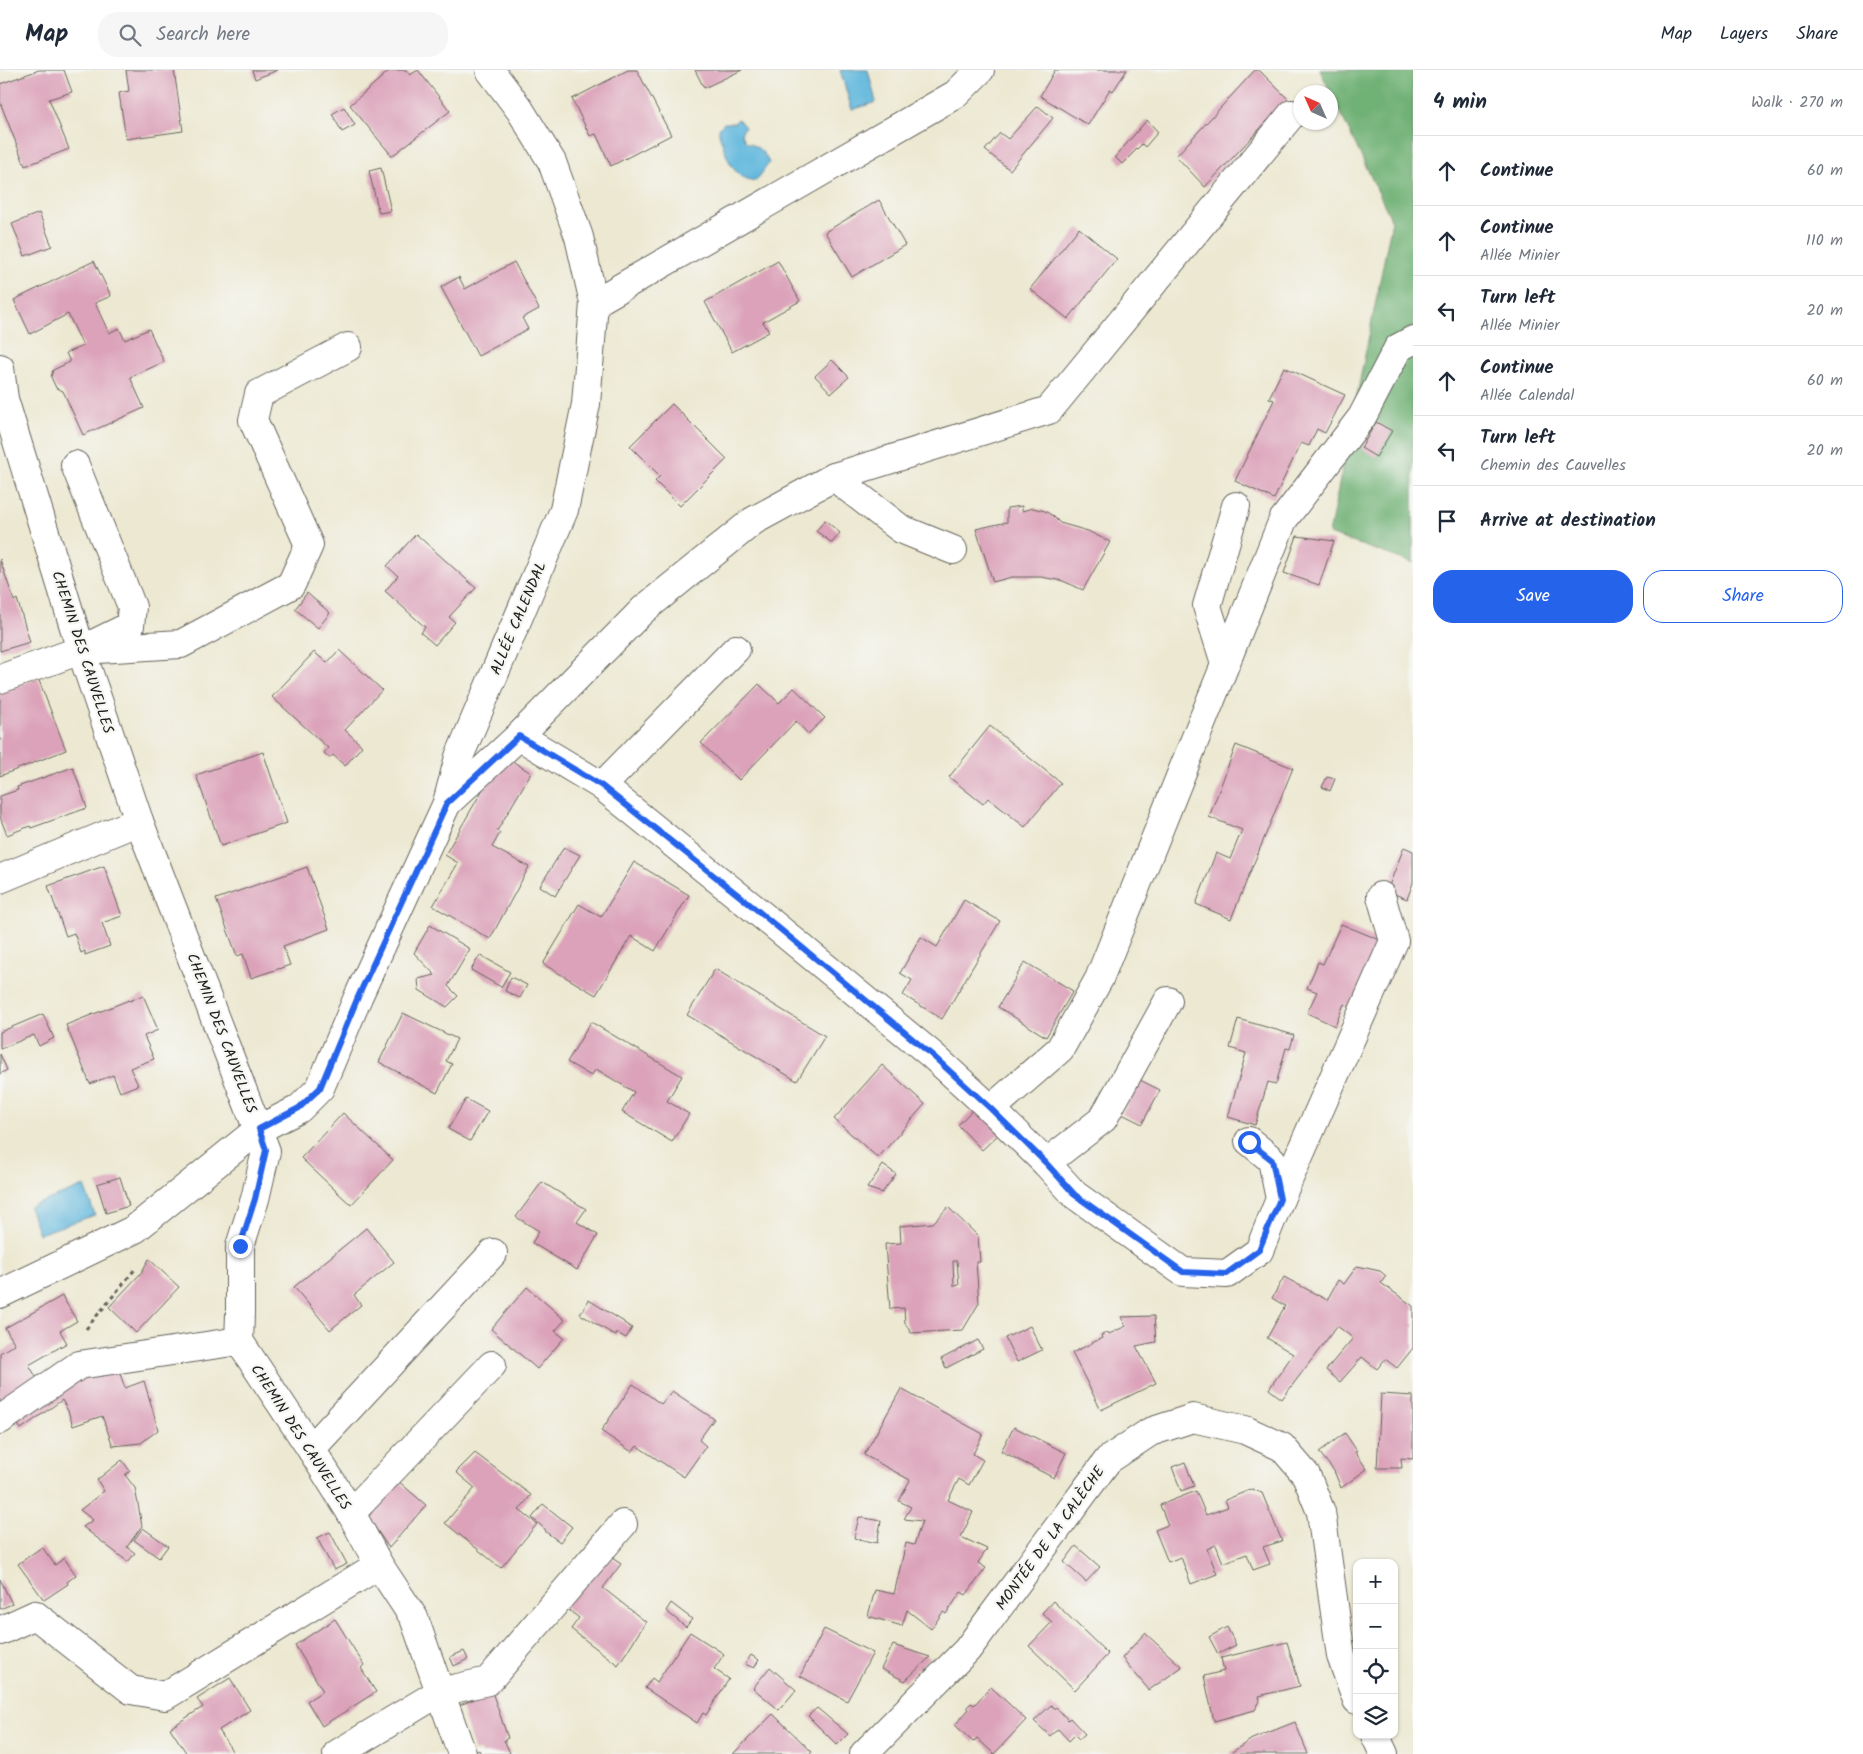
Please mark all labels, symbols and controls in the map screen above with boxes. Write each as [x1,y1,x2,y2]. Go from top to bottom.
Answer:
search box [98,12,448,57]
text: Map [25,15,68,54]
text: Search here [156,20,250,50]
text: Map [1661,20,1692,49]
text: Layers [1720,20,1768,49]
text: Share [1796,20,1838,49]
icon: search [116,21,144,49]
north arrow [1293,85,1338,130]
text: 4 min [1433,86,1487,119]
text: Walk · 270 m [1751,90,1843,115]
text: Continue [1480,156,1553,186]
icon: ahead [1433,157,1461,185]
text: 60 m [1807,158,1843,183]
text: Continue [1480,213,1553,243]
icon: ahead [1433,227,1461,255]
text: 110 m [1806,228,1843,253]
text: Allée Minier [1480,243,1559,268]
text: Turn left [1480,283,1555,313]
icon: left [1433,297,1461,325]
text: 20 m [1807,298,1843,323]
text: Allée Minier [1480,313,1559,338]
text: Continue [1480,353,1553,383]
icon: ahead [1433,367,1461,395]
text: 60 m [1807,368,1843,393]
text: Allée Calendal [1480,383,1574,408]
text: Turn left [1480,423,1555,453]
icon: left [1433,437,1461,465]
text: 20 m [1807,438,1843,463]
text: Chemin des Cauvelles [1480,453,1626,478]
text: Arrive at destination [1480,506,1656,536]
icon: arrive [1433,507,1461,535]
street label: ALLÉE CALENDAL [484,558,554,679]
street label: CHEMIN DES CAUVELLES [44,568,120,737]
button: Save [1433,570,1633,623]
button: Share [1643,570,1843,623]
street label: CHEMIN DES CAUVELLES [179,950,263,1117]
route start [1238,1131,1261,1154]
route end [229,1235,252,1258]
street label: CHEMIN DES CAUVELLES [244,1360,356,1515]
street label: MONTÉE DE LA CALÈCHE [990,1460,1112,1616]
map controls [1353,1559,1398,1739]
button: + [1353,1559,1398,1604]
button: − [1353,1604,1398,1649]
button: locate [1353,1649,1398,1694]
button: layers [1353,1694,1398,1739]

